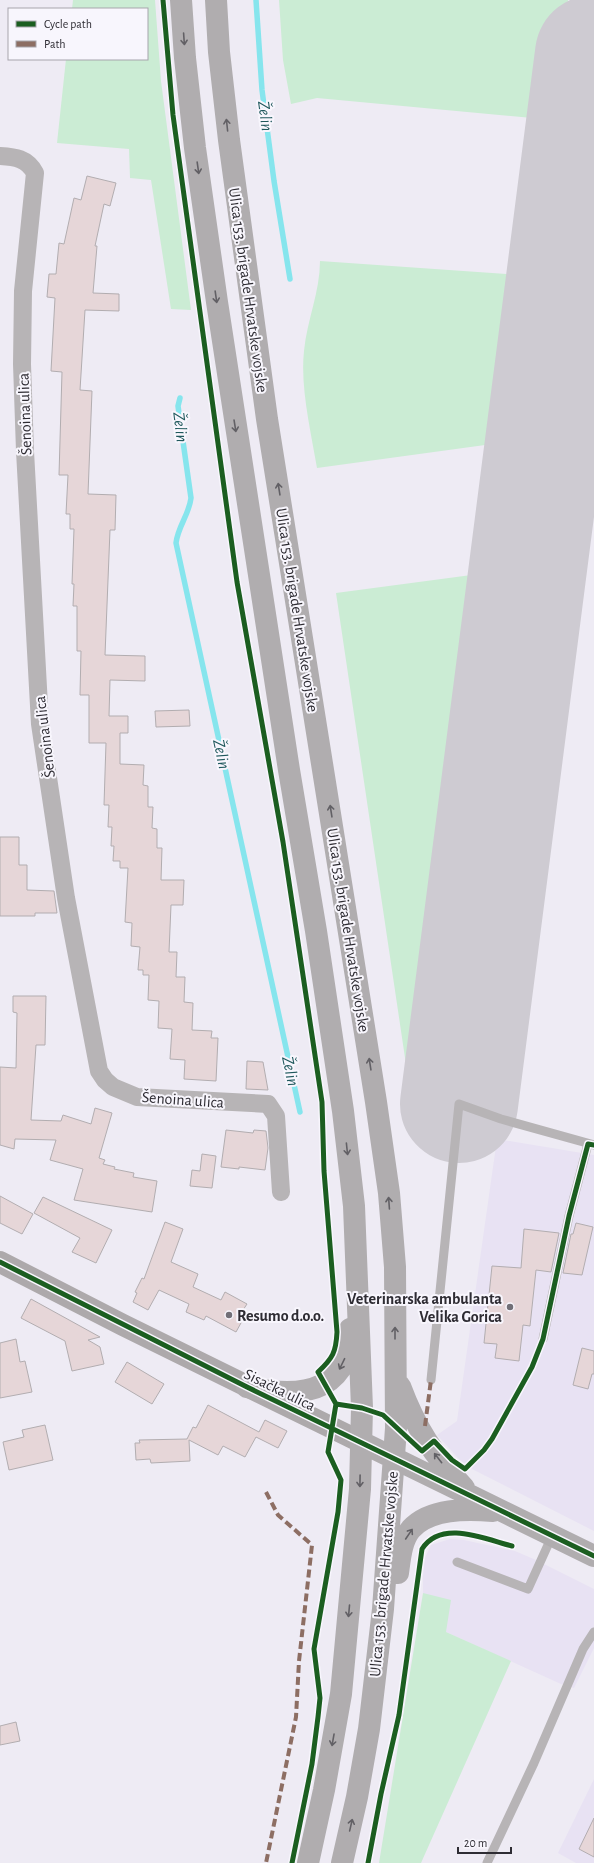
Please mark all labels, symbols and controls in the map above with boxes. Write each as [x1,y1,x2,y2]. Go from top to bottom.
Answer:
legend [8,8,148,60]
text: Cycle path [44,18,92,31]
one-way arrow [180,32,187,45]
text: Path [44,38,66,50]
water label: Želin [255,100,277,132]
one-way arrow [223,119,231,132]
one-way arrow [194,161,202,174]
street label: Ulica 153. brigade Hrvatske vojske [225,187,270,394]
one-way arrow [212,290,220,303]
street label: Šenoina ulica [14,373,34,455]
water label: Želin [170,411,192,443]
one-way arrow [231,419,239,432]
one-way arrow [275,483,283,496]
street label: Ulica 153. brigade Hrvatske vojske [272,507,321,714]
street label: Šenoina ulica [30,695,58,779]
water label: Želin [210,737,234,771]
one-way arrow [327,805,335,818]
street label: Ulica 153. brigade Hrvatske vojske [323,827,372,1034]
water label: Želin [279,1054,303,1088]
one-way arrow [366,1058,374,1071]
street label: Šenoina ulica [141,1087,225,1111]
one-way arrow [344,1142,351,1155]
one-way arrow [386,1197,393,1210]
place label: Veterinarska ambulanta Velika Gorica [347,1291,502,1325]
marker: Veterinarska ambulanta Velika Gorica [505,1302,515,1312]
place label: Resumo d.o.o. [237,1308,324,1324]
marker: Resumo d.o.o. [224,1310,234,1320]
one-way arrow [391,1327,399,1340]
one-way arrow [338,1357,345,1369]
street label: Sisačka ulica [241,1366,318,1414]
one-way arrow [434,1453,442,1464]
street label: Ulica 153. brigade Hrvatske vojske [367,1471,402,1678]
one-way arrow [356,1474,364,1487]
one-way arrow [405,1528,413,1539]
one-way arrow [346,1604,353,1617]
one-way arrow [329,1733,337,1746]
one-way arrow [347,1819,355,1832]
scale bar [458,1829,511,1855]
text: 20 m [464,1837,487,1849]

